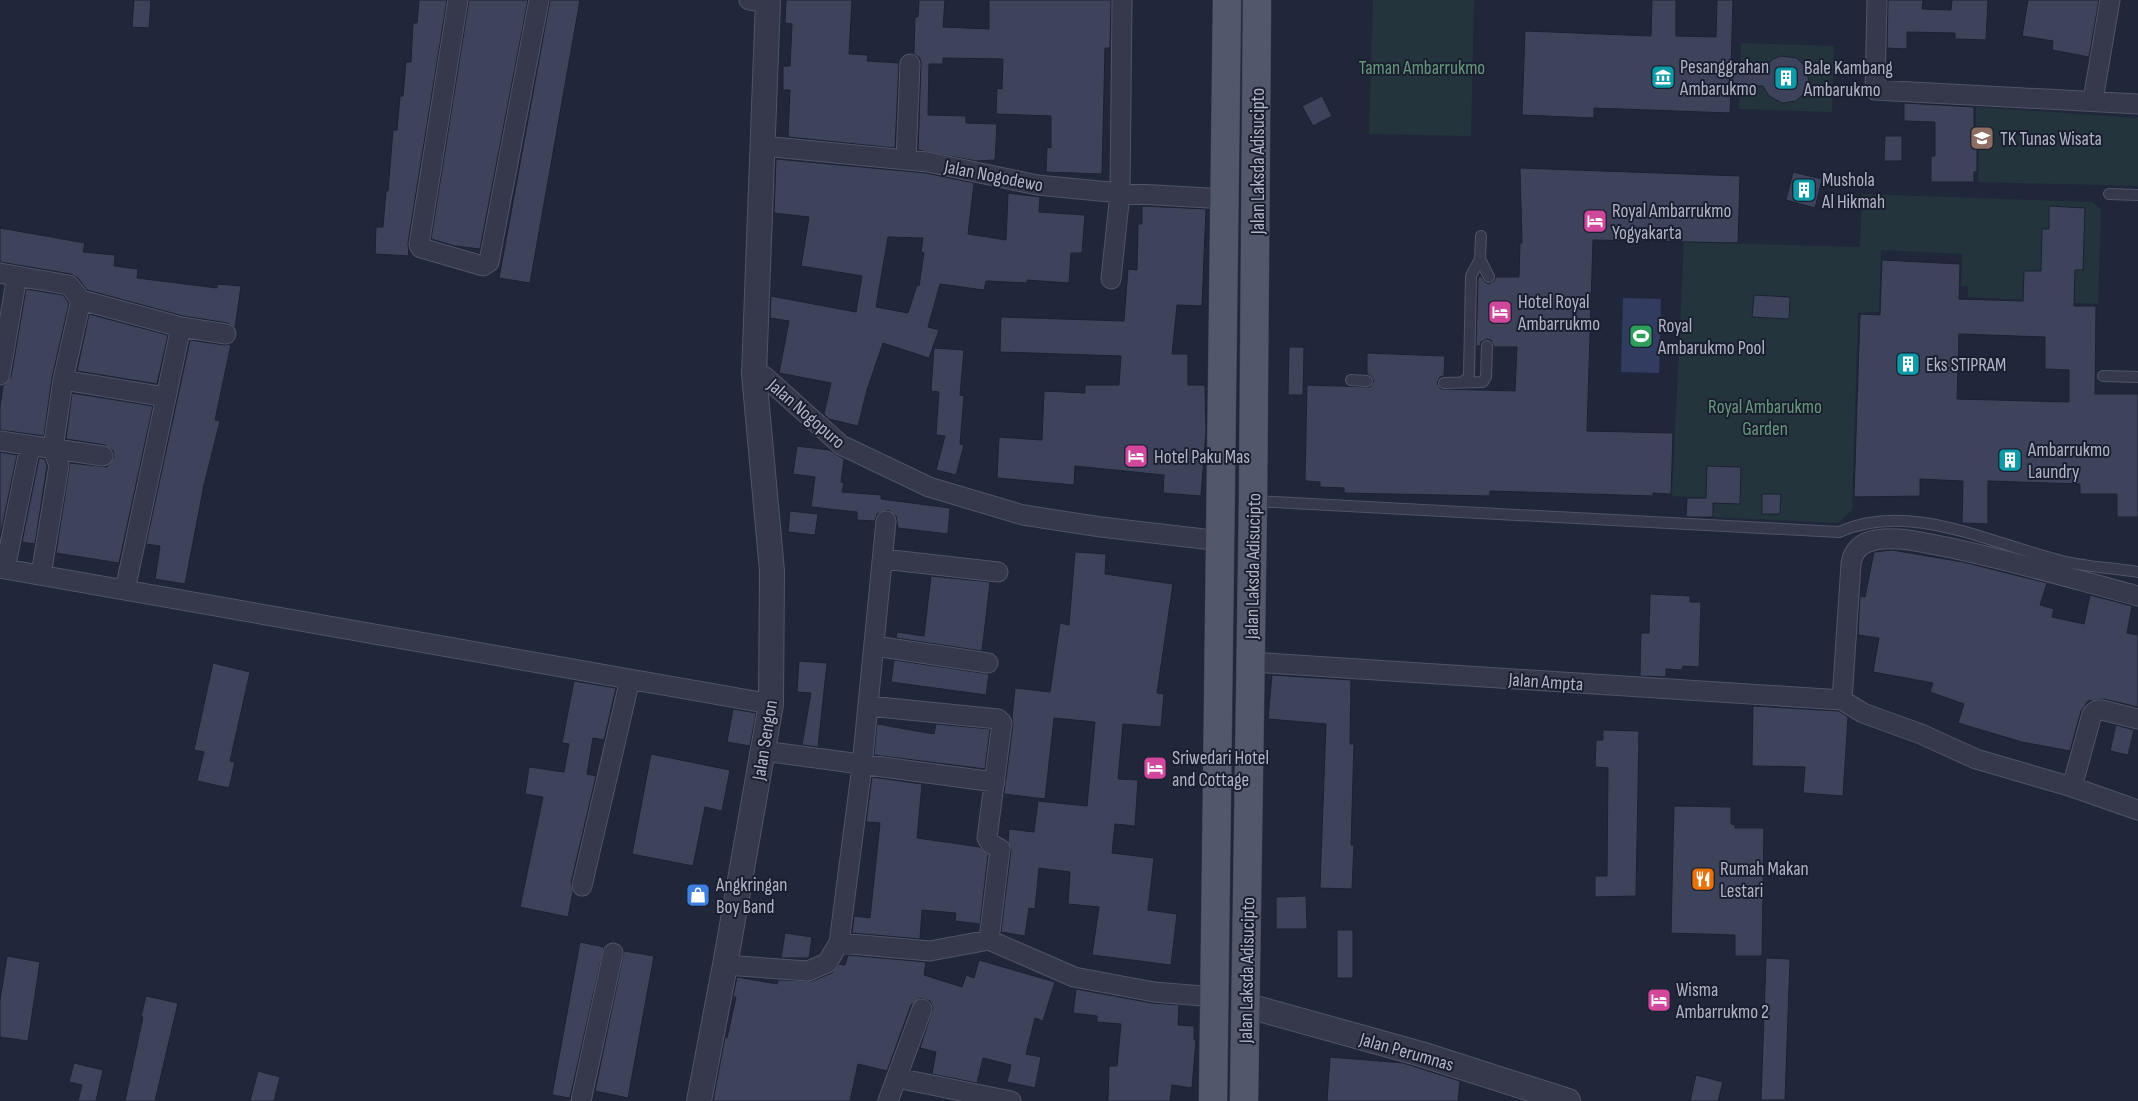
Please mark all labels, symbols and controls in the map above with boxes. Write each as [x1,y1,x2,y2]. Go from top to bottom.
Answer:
place label: Pesanggrahan Ambarukmo [1679,56,1769,101]
park label: Taman Ambarrukmo [1359,57,1485,80]
place label: Bale Kambang Ambarukmo [1803,57,1893,102]
museum icon: Pesanggrahan Ambarukmo [1650,64,1676,90]
building icon: Bale Kambang Ambarukmo [1773,65,1799,91]
street label: Jalan Laksda Adisucipto [1247,88,1270,235]
school or university icon: TK Tunas Wisata [1969,125,1995,151]
place label: TK Tunas Wisata [2000,128,2102,151]
street label: Jalan Nogodewo [941,155,1045,197]
place label: Mushola Al Hikmah [1821,169,1885,214]
building icon: Mushola Al Hikmah [1791,177,1817,203]
place label: Royal Ambarrukmo Yogyakarta [1612,200,1731,245]
hotel icon: Royal Ambarrukmo Yogyakarta [1582,208,1608,234]
place label: Hotel Royal Ambarrukmo [1517,291,1600,336]
hotel icon: Hotel Royal Ambarrukmo [1487,299,1513,325]
place label: Royal Ambarukmo Pool [1657,315,1765,360]
sports icon: Royal Ambarukmo Pool [1628,323,1654,349]
building icon: Eks STIPRAM [1895,351,1921,377]
place label: Eks STIPRAM [1926,354,2006,377]
street label: Jalan Nogopuro [762,374,849,454]
park label: Royal Ambarukmo Garden [1708,396,1822,441]
place label: Ambarrukmo Laundry [2027,439,2110,484]
hotel icon: Hotel Paku Mas [1123,443,1149,469]
place label: Hotel Paku Mas [1154,446,1250,469]
building icon: Ambarrukmo Laundry [1997,447,2023,473]
street label: Jalan Laksda Adisucipto [1241,493,1266,640]
street label: Jalan Ampta [1507,668,1584,697]
street label: Jalan Sengon [748,699,783,783]
place label: Sriwedari Hotel and Cottage [1172,747,1269,792]
hotel icon: Sriwedari Hotel and Cottage [1142,755,1168,781]
place label: Rumah Makan Lestari [1720,858,1809,903]
restaurant icon: Rumah Makan Lestari [1690,866,1716,892]
place label: Angkringan Boy Band [715,874,787,919]
shop icon: Angkringan Boy Band [685,882,711,908]
street label: Jalan Laksda Adisucipto [1235,897,1260,1044]
place label: Wisma Ambarrukmo 2 [1675,979,1769,1024]
hotel icon: Wisma Ambarrukmo 2 [1646,987,1672,1013]
street label: Jalan Perumnas [1356,1028,1456,1077]

